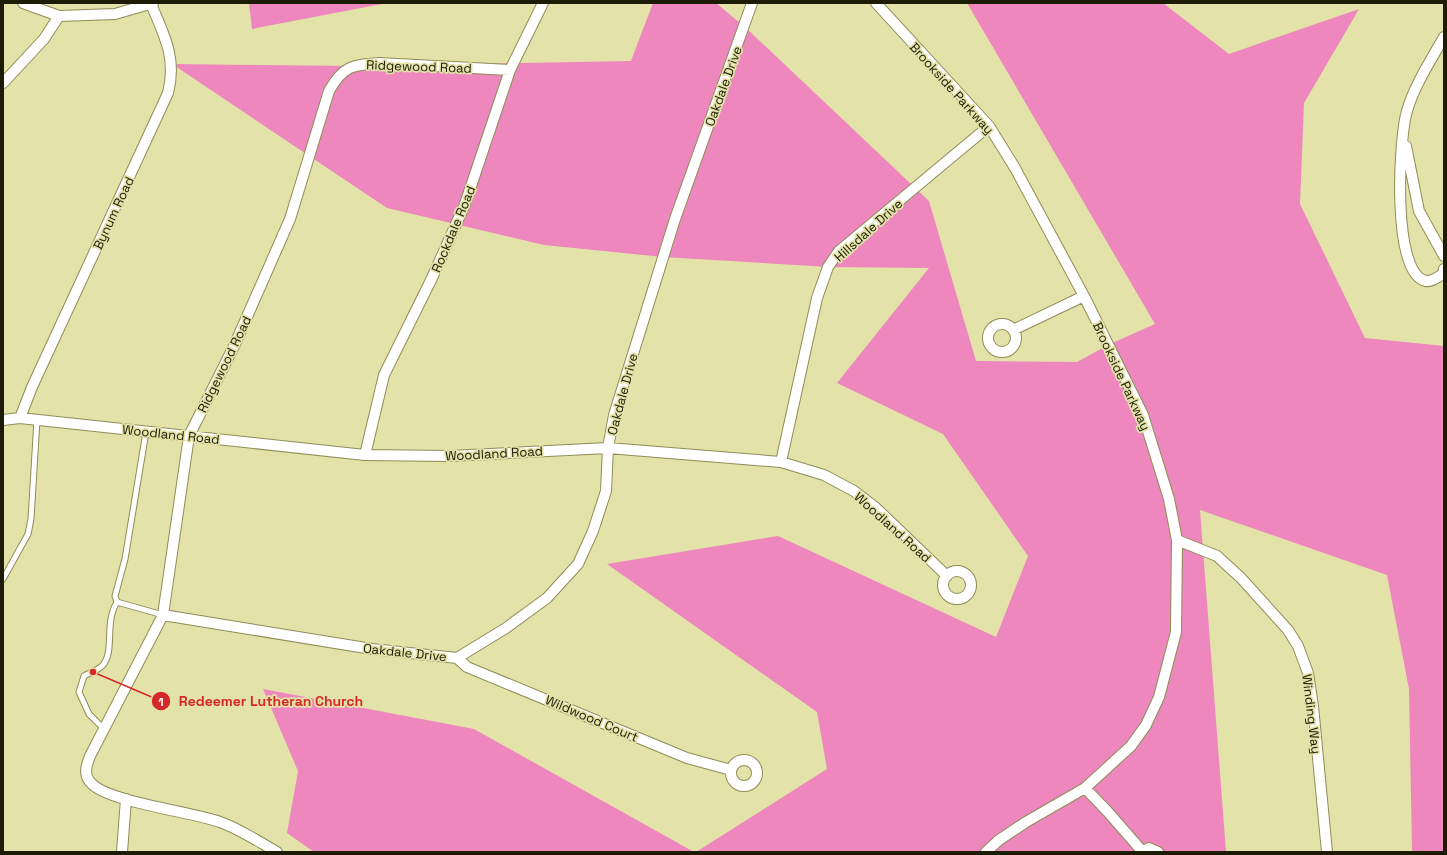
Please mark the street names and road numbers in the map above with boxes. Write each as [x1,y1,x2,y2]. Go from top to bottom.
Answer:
street label: Brookside Parkway [906,39,997,138]
street label: Oakdale Drive [701,44,746,129]
street label: Ridgewood Road [366,56,472,77]
street label: Bynum Road [89,174,138,253]
street label: Rockdale Road [428,183,479,275]
street label: Hillsdale Drive [831,195,906,266]
street label: Ridgewood Road [194,313,255,415]
street label: Brookside Parkway [1089,319,1154,433]
street label: Oakdale Drive [603,351,642,437]
street label: Woodland Road [121,421,221,448]
street label: Woodland Road [445,442,543,465]
street label: Woodland Road [851,488,935,566]
street label: Oakdale Drive [362,640,448,665]
street label: Winding Way [1298,673,1325,755]
street label: Wildwood Court [543,691,641,746]

